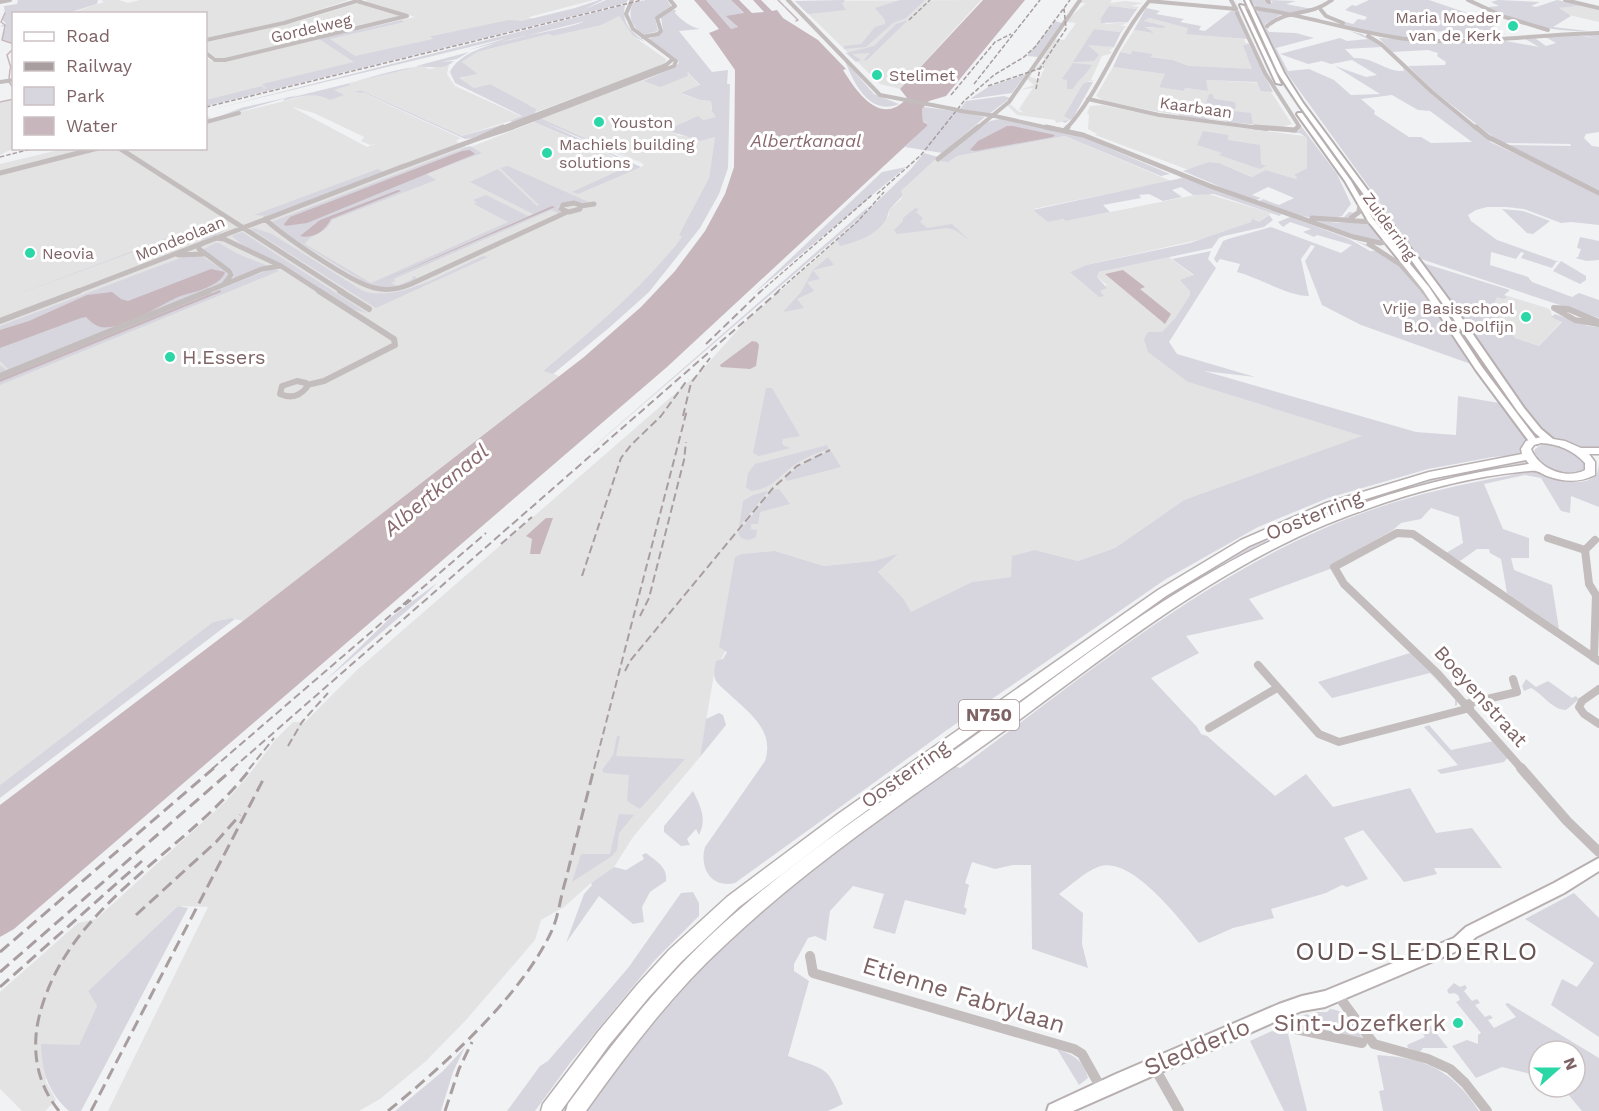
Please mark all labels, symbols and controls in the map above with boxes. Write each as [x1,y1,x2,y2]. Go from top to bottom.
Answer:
place label: Maria Moeder van de Kerk [1395,8,1501,45]
street label: Gordelweg [269,10,354,47]
legend [12,12,207,150]
marker: Maria Moeder van de Kerk [1506,19,1520,33]
text: Road [66,25,110,46]
text: Railway [66,55,133,76]
place label: Stelimet [889,66,956,85]
marker: Stelimet [870,68,884,82]
text: Park [66,85,105,106]
street label: Kaarbaan [1158,93,1233,122]
place label: Youston [611,113,673,132]
text: Water [66,115,118,136]
marker: Youston [592,115,606,129]
water label: Albertkanaal [750,130,861,151]
place label: Machiels building solutions [559,135,695,172]
marker: Machiels building solutions [540,146,554,160]
street label: Zuiderring [1359,189,1421,264]
street label: Mondeolaan [133,212,228,265]
place label: Neovia [42,244,94,263]
marker: Neovia [23,246,37,260]
place label: Vrije Basisschool B.O. de Dolfijn [1382,299,1514,336]
marker: Vrije Basisschool B.O. de Dolfijn [1519,310,1533,324]
place label: H.Essers [182,345,266,369]
marker: H.Essers [163,350,177,364]
water label: Albertkanaal [377,438,493,541]
street label: Oosterring [1262,485,1366,545]
street label: Boeyenstraat [1429,640,1533,752]
road number: N750 [959,700,1019,730]
street label: Oosterring [856,735,954,813]
district label: OUD-SLEDDERLO [1295,936,1539,966]
street label: Etienne Fabrylaan [859,951,1069,1039]
place label: Sint-Jozefkerk [1274,1009,1446,1037]
street label: Sledderlo [1140,1012,1254,1082]
marker: Sint-Jozefkerk [1451,1016,1465,1030]
north arrow [1527,1039,1587,1099]
text: N [1560,1055,1582,1073]

